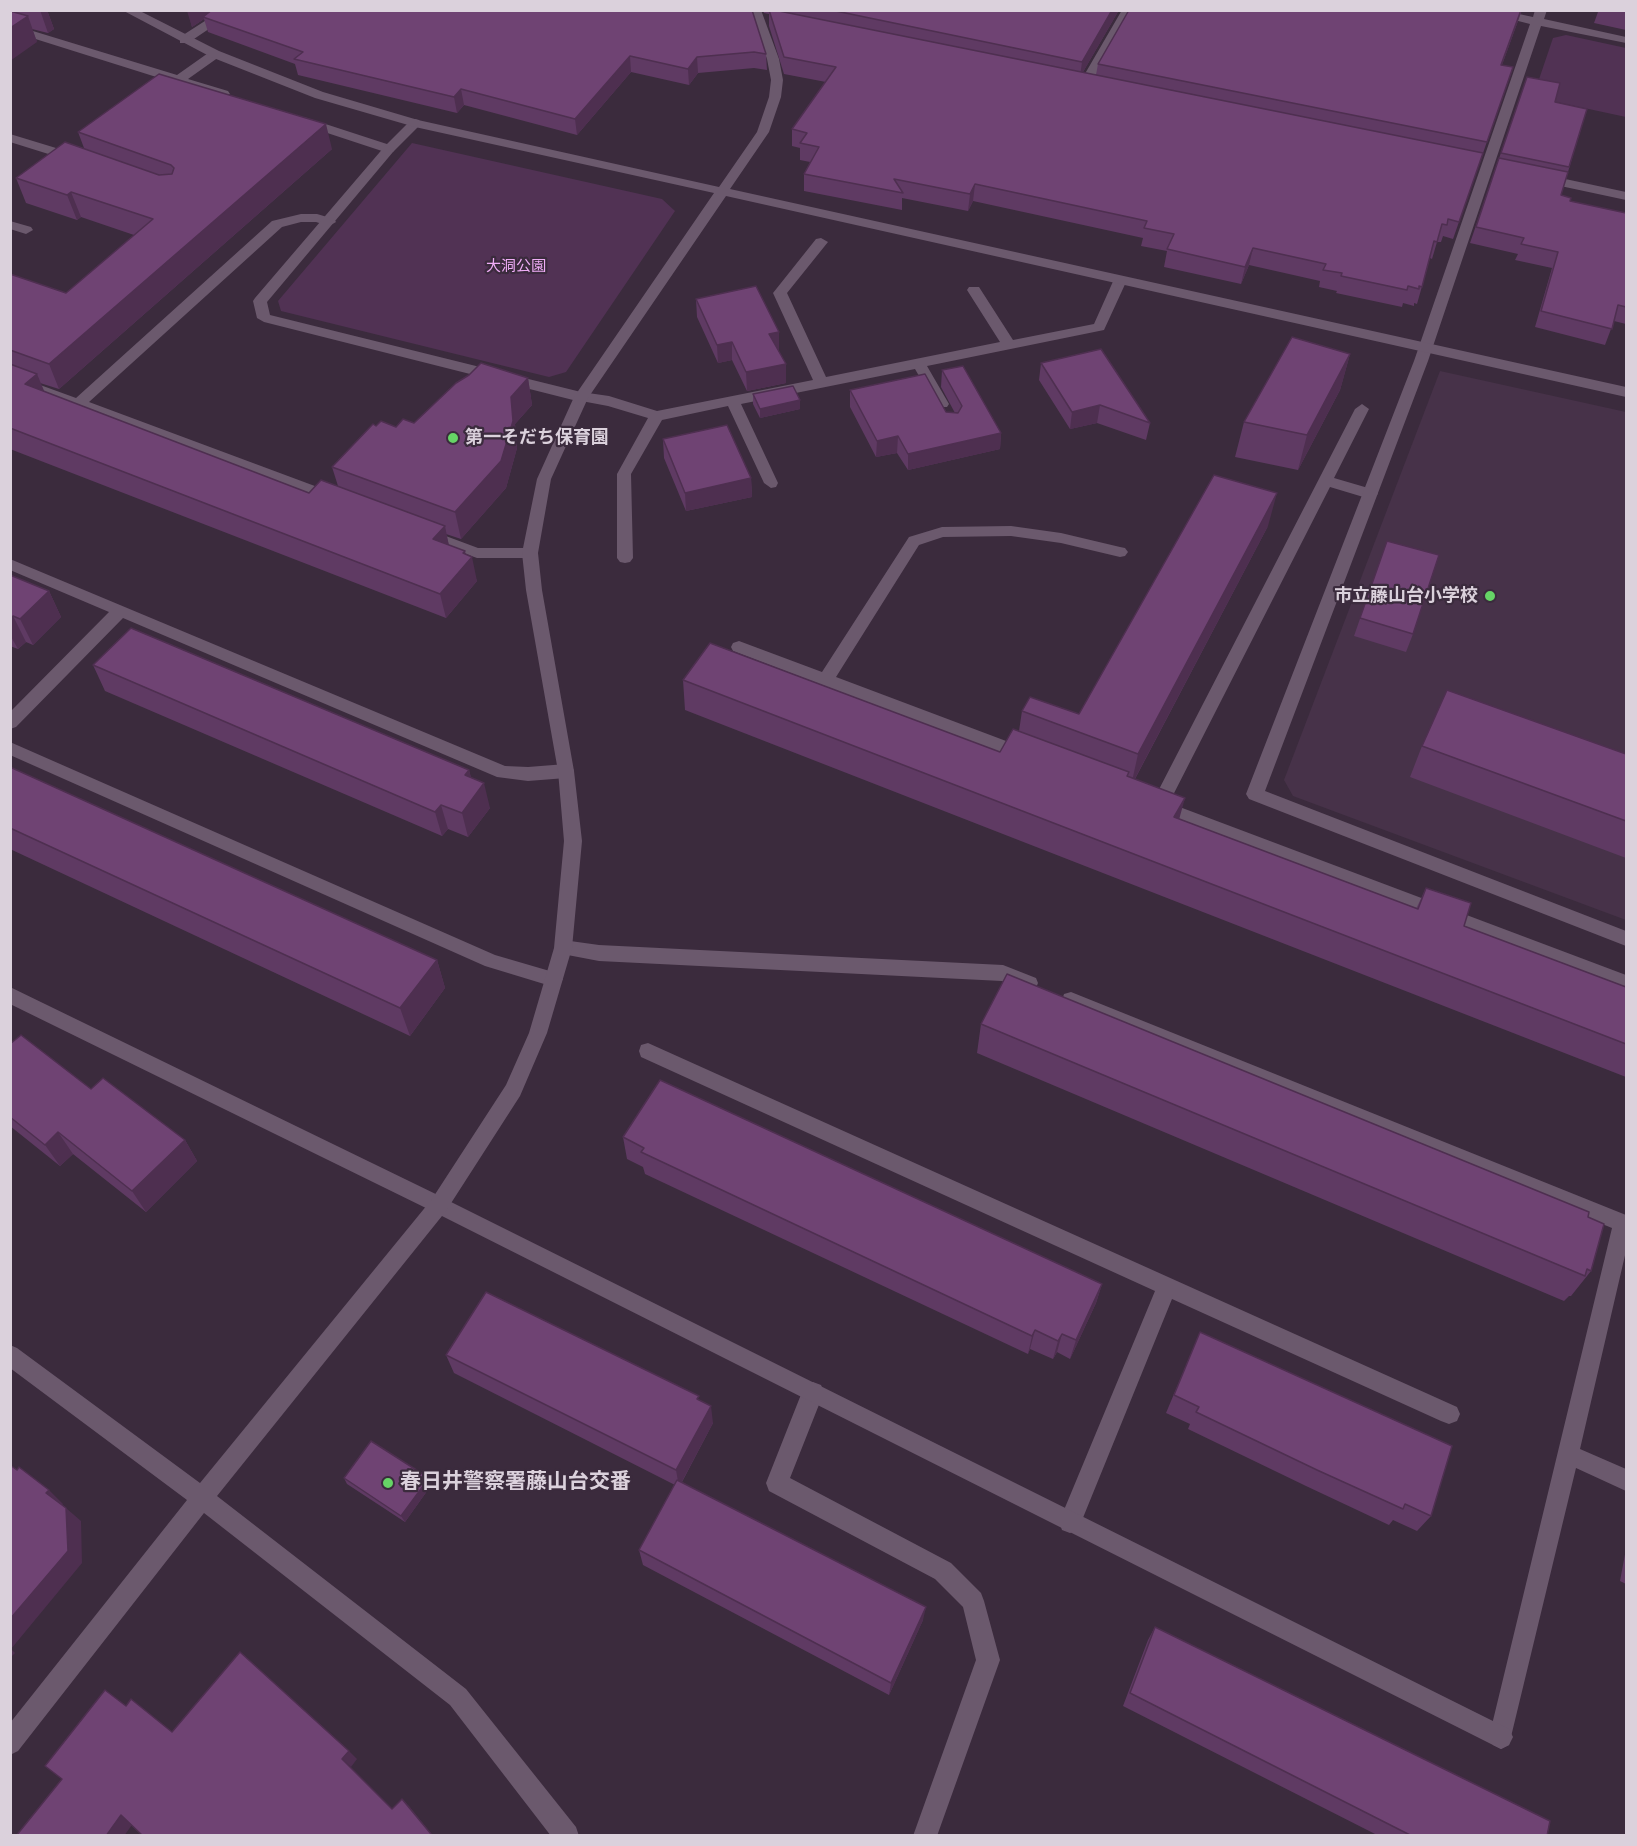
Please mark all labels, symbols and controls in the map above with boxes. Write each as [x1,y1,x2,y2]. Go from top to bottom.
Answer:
park label: 大洞公園 [486,258,546,276]
place label: 第一そだち保育園 [465,427,609,449]
marker: 第一そだち保育園 [446,431,460,445]
place label: 市立藤山台小学校 [1334,585,1478,607]
marker: 市立藤山台小学校 [1483,589,1497,603]
place label: 春日井警察署藤山台交番 [400,1470,631,1496]
marker: 春日井警察署藤山台交番 [381,1476,395,1490]

